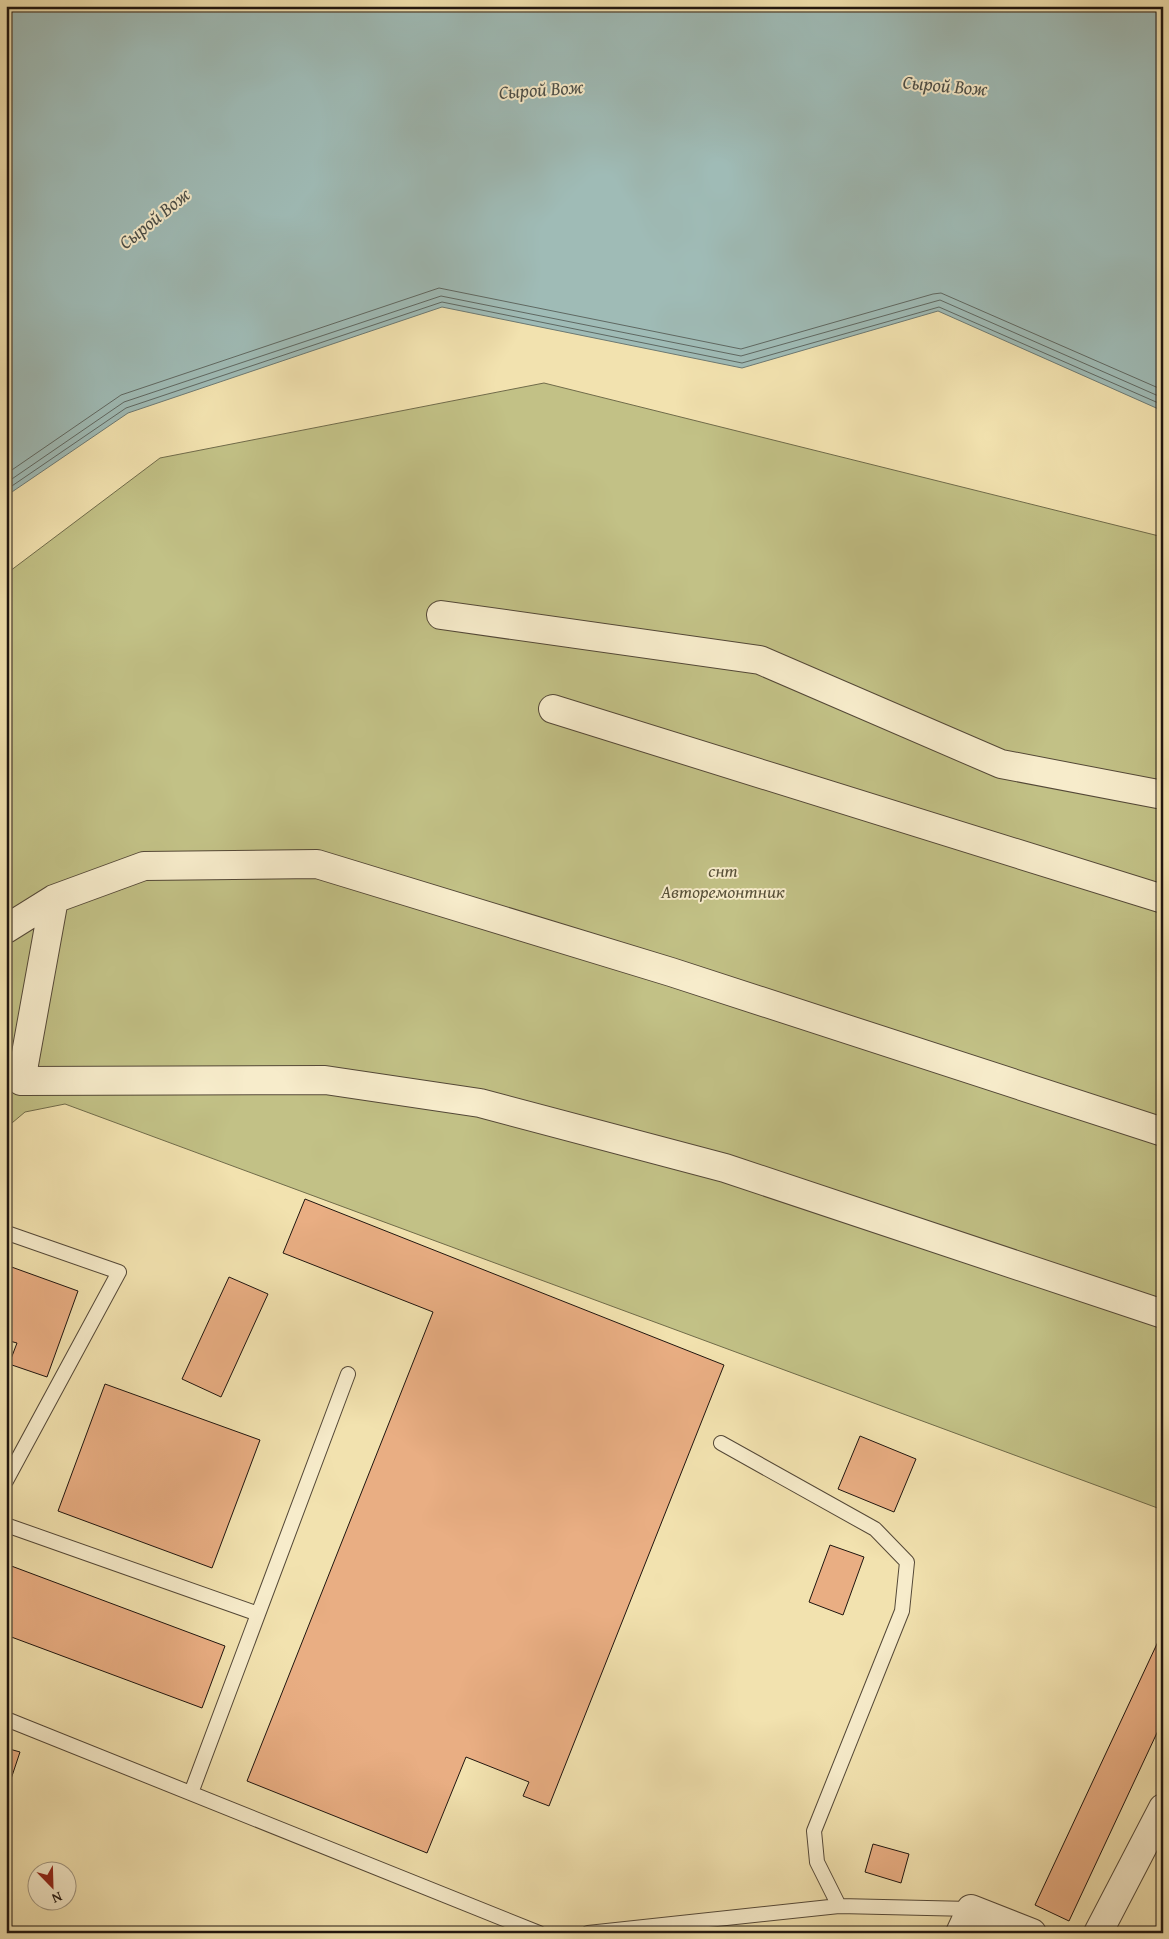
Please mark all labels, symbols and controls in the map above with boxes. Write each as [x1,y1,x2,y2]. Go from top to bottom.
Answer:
water label: Сырой Вож [902,67,989,103]
water label: Сырой Вож [498,72,585,106]
water label: Сырой Вож [112,180,197,256]
park label: снт Авторемонтник [660,857,785,905]
north arrow [28,1862,78,1912]
text: N [48,1887,65,1909]

